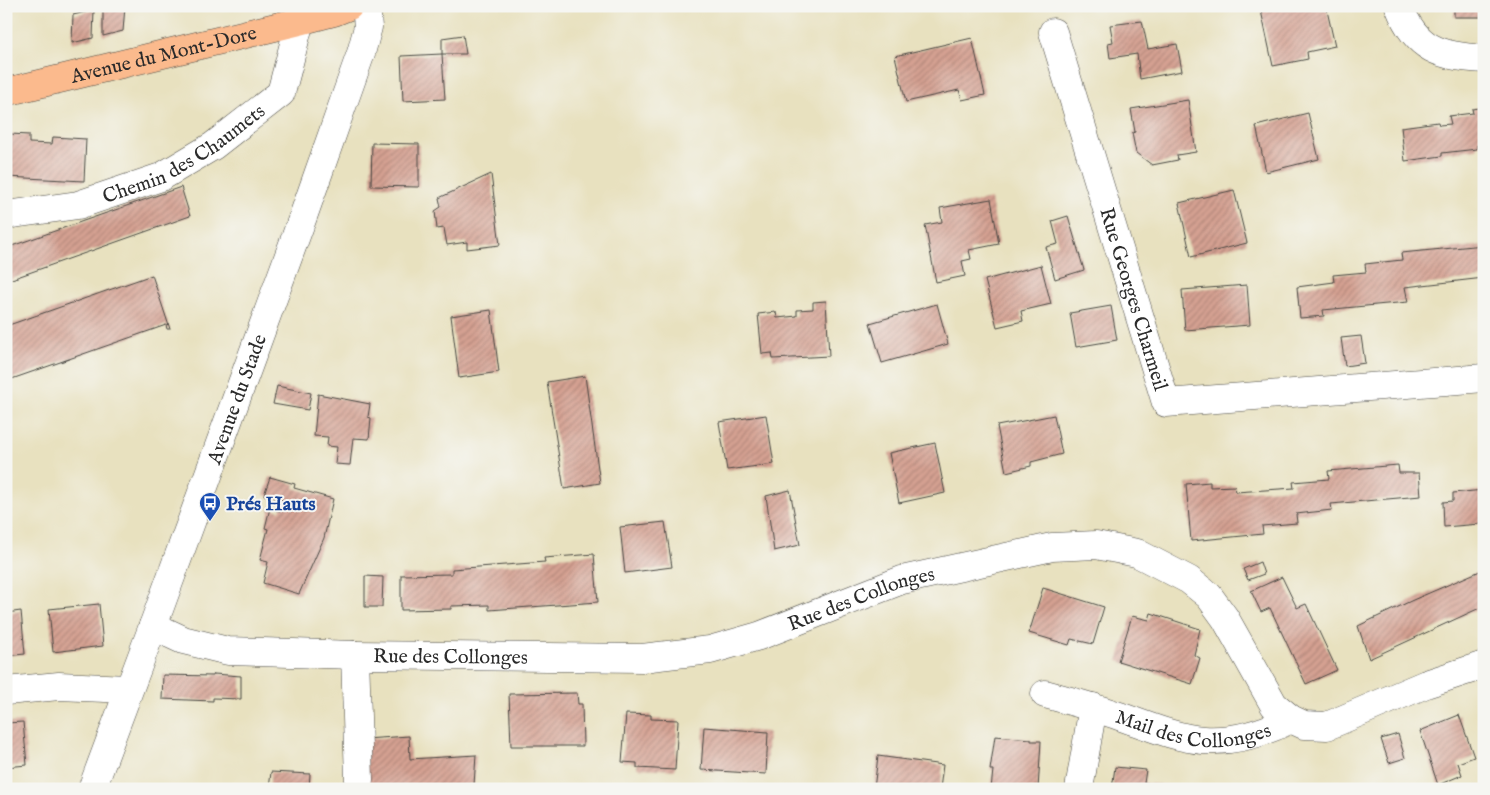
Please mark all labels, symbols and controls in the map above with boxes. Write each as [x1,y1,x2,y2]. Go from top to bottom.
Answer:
street label: Avenue du Mont-Dore [67,21,259,90]
street label: Chemin des Chaumets [100,99,271,210]
street label: Rue Georges Charmeil [1093,205,1173,394]
street label: Avenue du Stade [202,331,273,469]
bus stop icon: Prés Hauts [198,491,222,522]
place label: Prés Hauts [226,492,316,517]
street label: Rue des Collonges [785,562,937,637]
street label: Rue des Collonges [373,644,528,671]
street label: Mail des Collonges [1112,705,1275,754]

